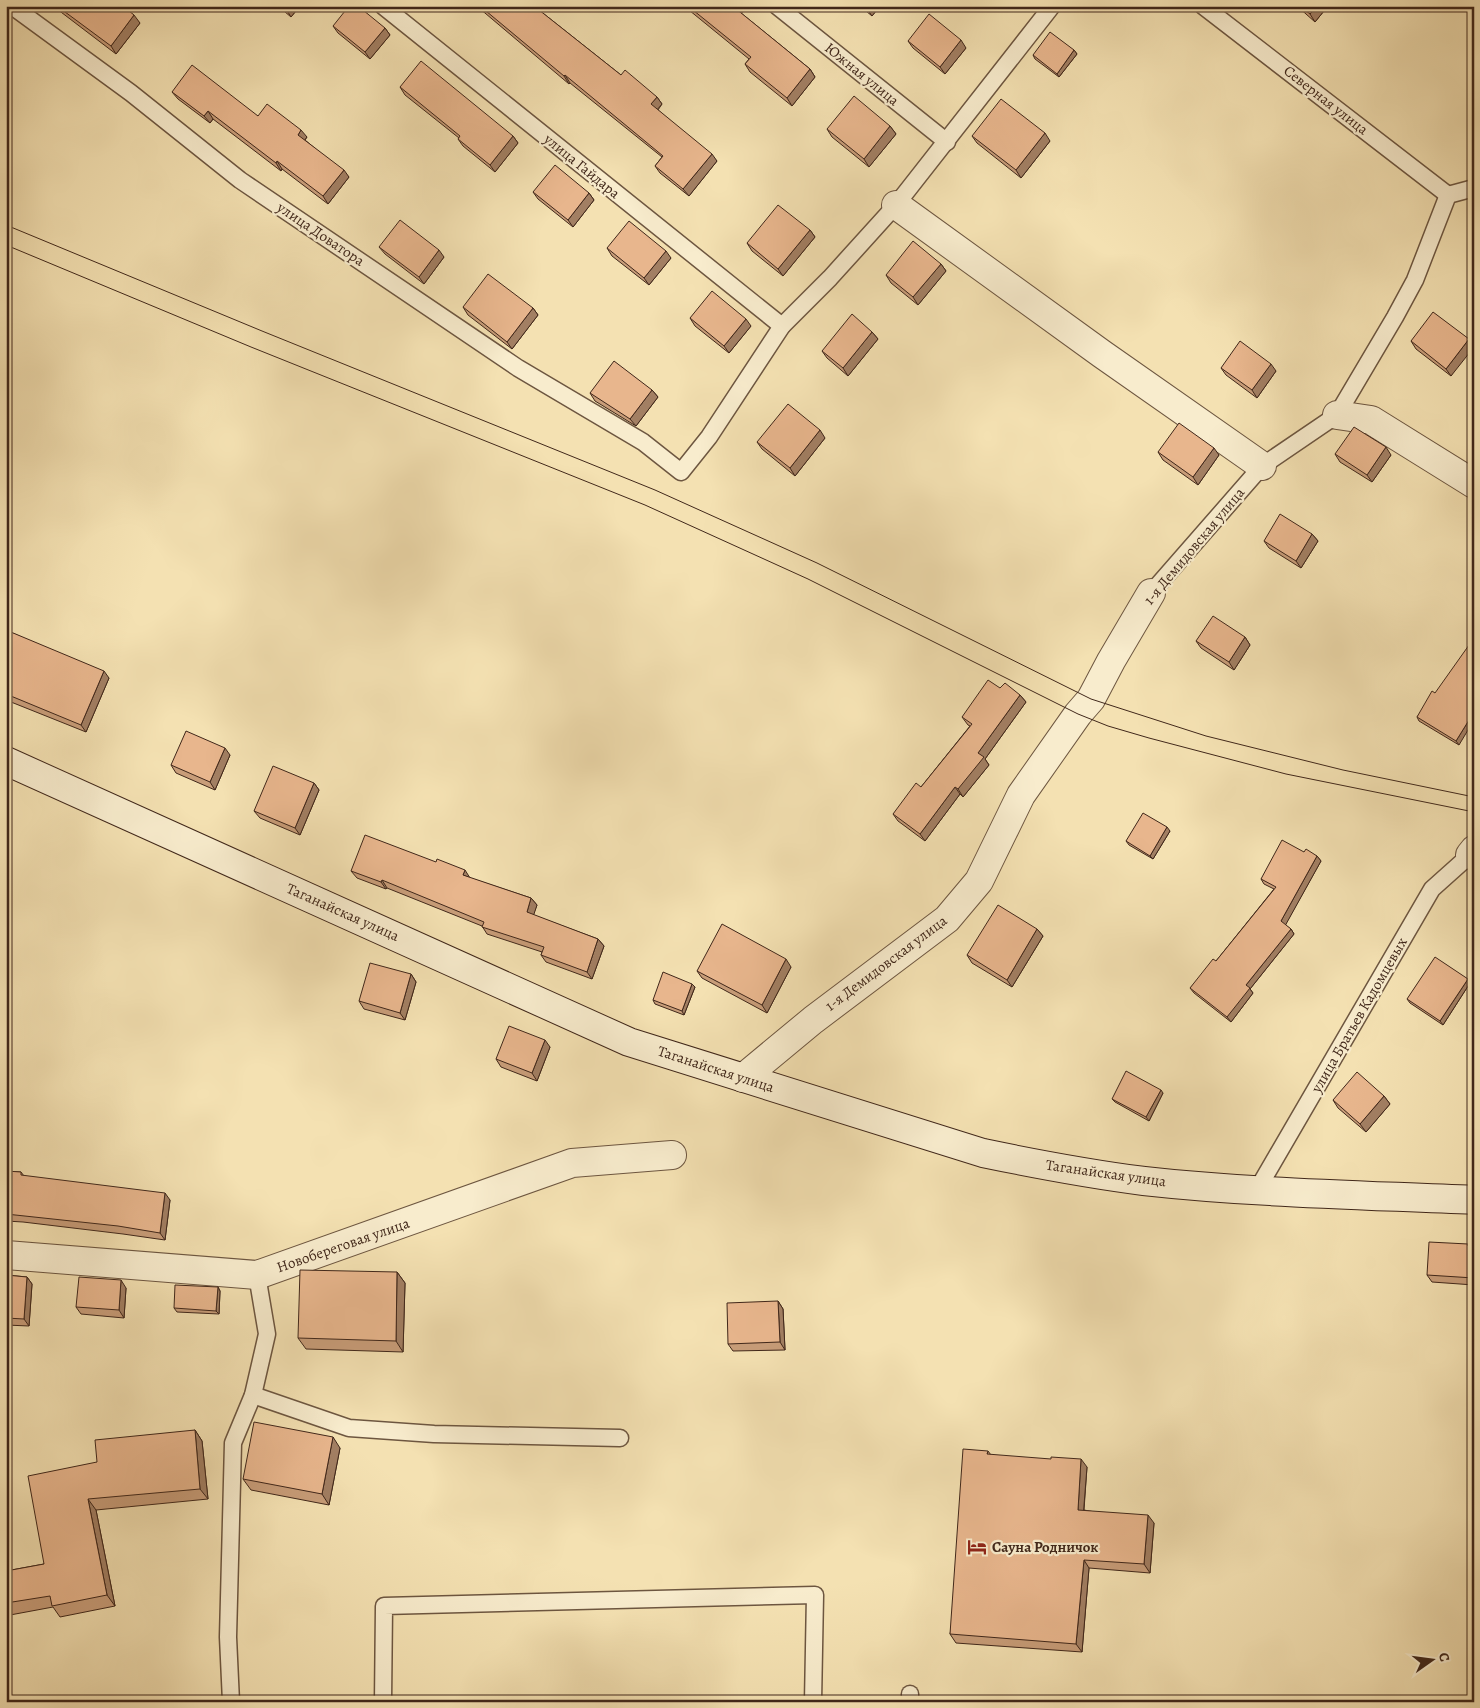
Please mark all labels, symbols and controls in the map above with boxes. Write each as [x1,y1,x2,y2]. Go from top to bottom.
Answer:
street label: Южная улица [821,38,903,110]
street label: Северная улица [1280,61,1372,139]
street label: улица Гайдара [539,128,624,203]
street label: улица Доватора [272,197,369,271]
street label: 1-я Демидовская улица [1139,483,1249,609]
street label: Таганайская улица [283,878,403,946]
street label: 1-я Демидовская улица [821,911,951,1015]
street label: улица Братьев Кадомцевых [1306,933,1412,1097]
street label: Таганайская улица [655,1041,777,1097]
street label: Таганайская улица [1045,1155,1168,1191]
street label: Новобереговая улица [274,1213,412,1277]
hotel icon: Сауна Родничок [966,1536,988,1558]
place label: Сауна Родничок [992,1537,1098,1557]
north arrow [1408,1636,1458,1686]
text: С [1434,1650,1454,1664]

